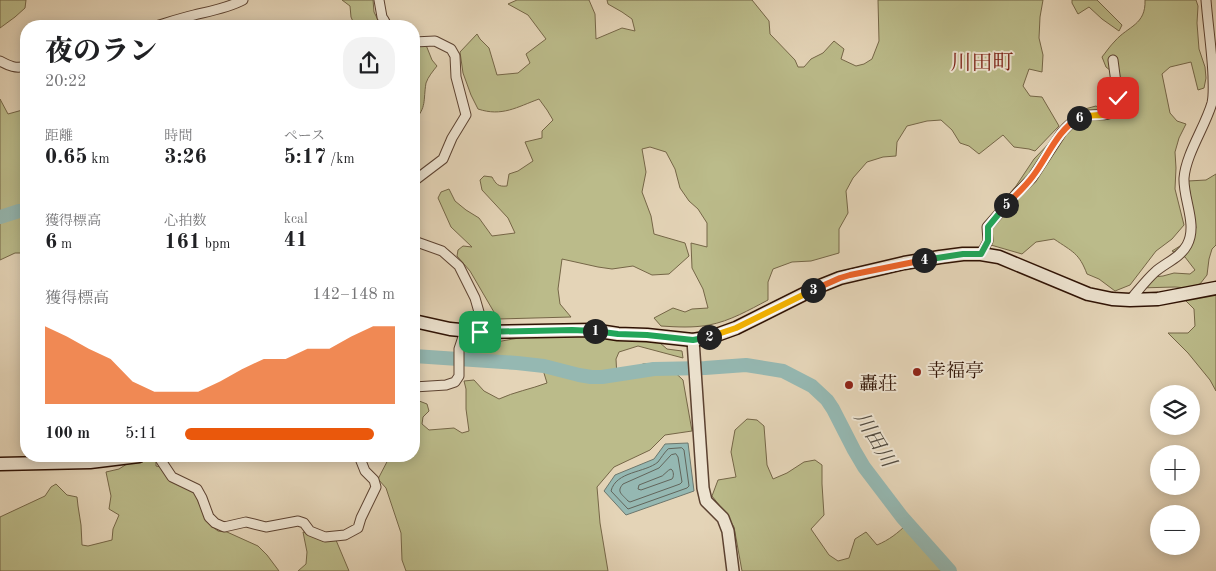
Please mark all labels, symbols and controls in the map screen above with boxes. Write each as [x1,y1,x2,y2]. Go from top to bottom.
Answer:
button: share [343,37,395,89]
text: 夜のラン [45,39,157,67]
district label: 川田町 [951,52,1014,74]
text: 20:22 [45,74,87,90]
pin [1097,77,1139,119]
icon: check [1104,84,1132,112]
pin: 6 [1066,106,1092,130]
text: 6 [1075,111,1084,125]
text: 距離 [45,129,73,143]
text: 時間 [164,129,192,143]
text: ペース [284,129,325,143]
text: 0.65 [45,147,87,168]
text: 3:26 [164,147,207,168]
text: 5:17 [284,147,326,168]
text: km [87,152,110,166]
text: /km [326,152,355,166]
pin: 5 [994,192,1018,218]
text: 5 [1002,198,1011,212]
text: kcal [284,212,308,226]
text: 獲得標高 [45,214,101,228]
text: 心拍数 [164,214,206,228]
text: 41 [284,230,308,251]
text: 6 [45,232,57,253]
text: 161 [164,232,201,253]
text: m [57,237,72,251]
text: bpm [201,237,230,251]
pin: 4 [912,248,936,272]
text: 4 [920,253,929,267]
pin: 3 [800,278,826,302]
text: 3 [809,283,818,297]
text: 142–148 m [312,287,395,303]
text: 獲得標高 [45,291,109,307]
pin [459,311,501,353]
icon: arrive [466,318,494,346]
pin: 1 [582,318,608,344]
text: 1 [591,324,600,338]
pin: 2 [696,324,722,350]
text: 2 [705,330,714,344]
place label: 幸福亭 [927,361,984,382]
marker: 幸福亭 [911,366,923,378]
place label: 轟荘 [859,374,897,395]
marker: 轟荘 [843,379,855,391]
map controls [1150,385,1200,555]
button: layers [1150,385,1200,435]
water label: 川田川 [850,409,900,473]
text: 100 m [45,426,90,442]
text: 5:11 [125,426,157,442]
button: + [1150,445,1200,495]
button: − [1150,505,1200,555]

